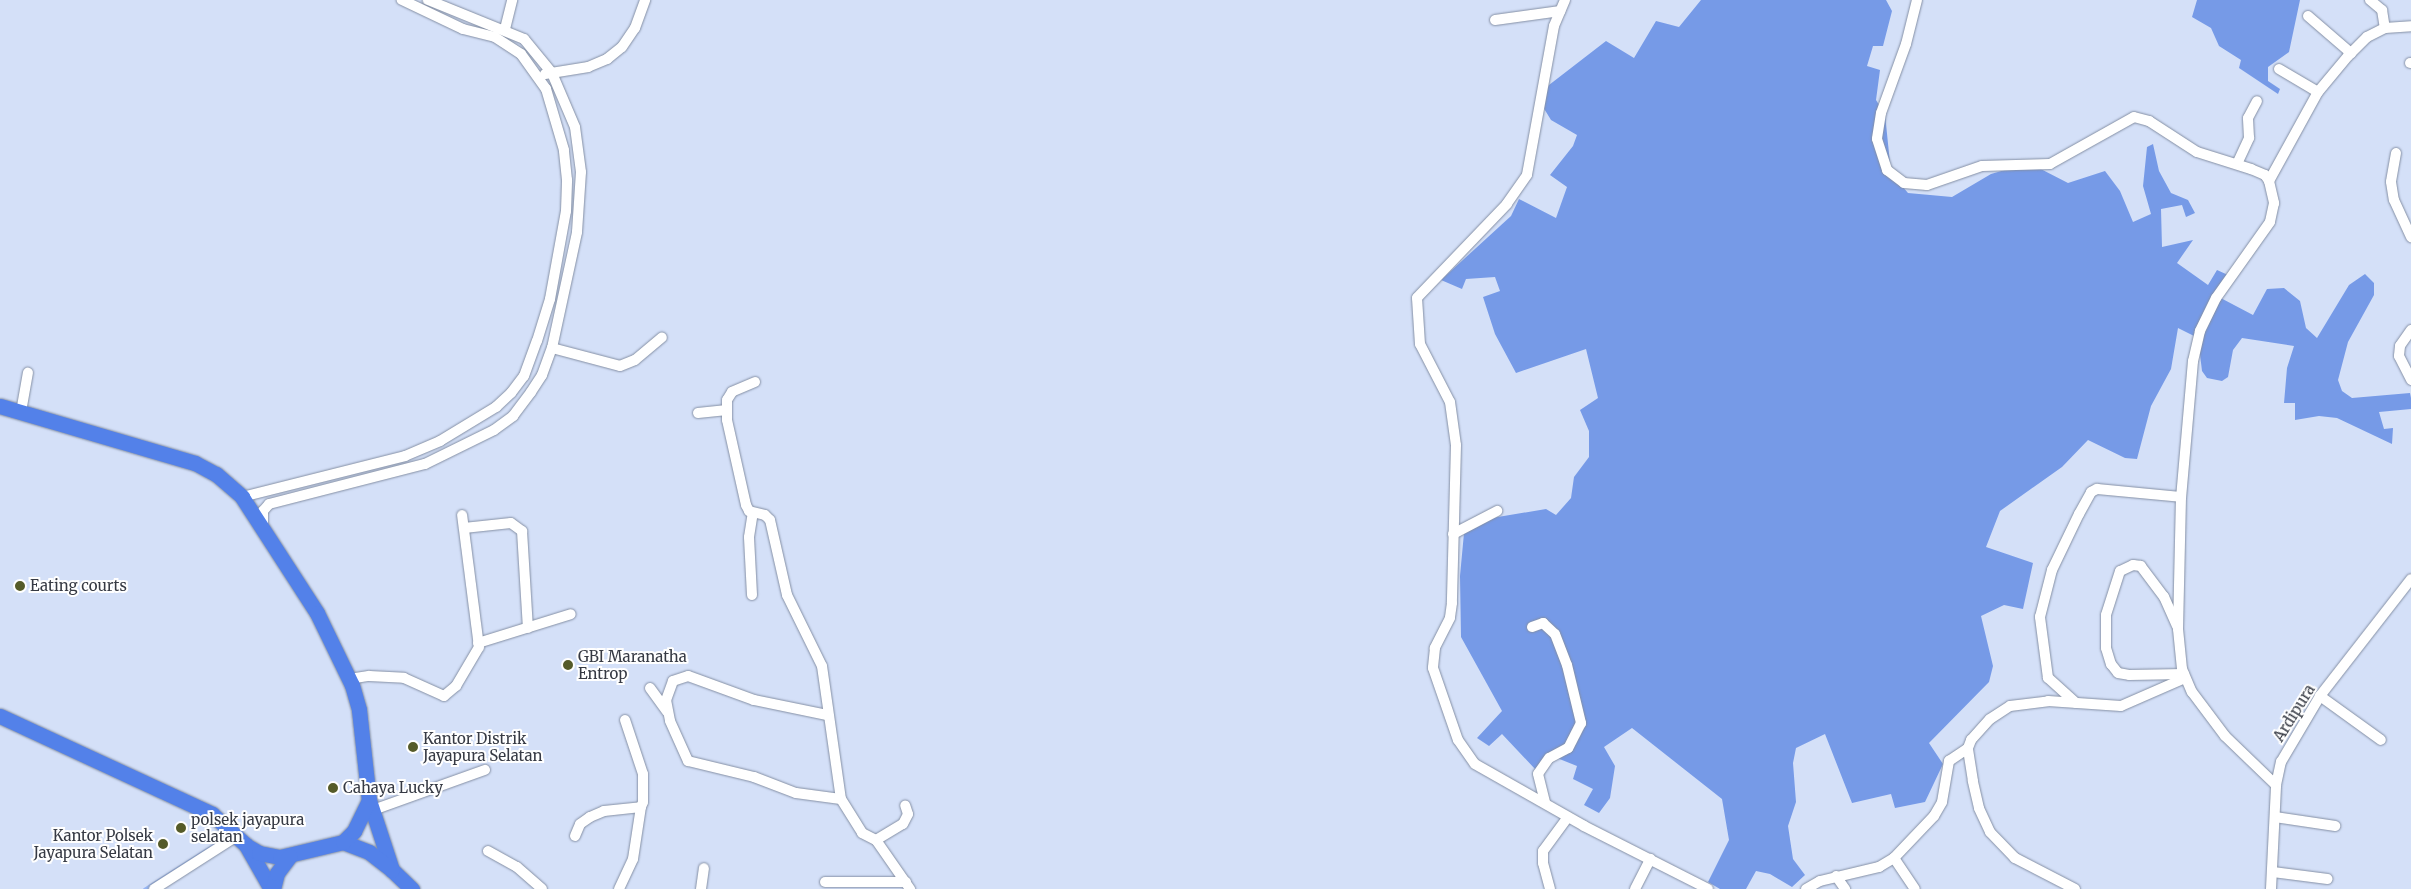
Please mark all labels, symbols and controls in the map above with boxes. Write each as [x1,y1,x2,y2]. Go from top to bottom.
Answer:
place label: Eating courts [30,577,127,595]
marker: Eating courts [14,580,26,592]
place label: GBI Maranatha Entrop [578,647,687,682]
marker: GBI Maranatha Entrop [562,659,574,671]
street label: Ardipura [2269,681,2319,745]
place label: Kantor Distrik Jayapura Selatan [423,729,543,764]
marker: Kantor Distrik Jayapura Selatan [407,741,419,753]
place label: Cahaya Lucky [343,779,443,797]
marker: Cahaya Lucky [327,782,339,794]
place label: polsek jayapura selatan [191,810,304,845]
marker: polsek jayapura selatan [175,822,187,834]
place label: Kantor Polsek Jayapura Selatan [33,826,153,861]
marker: Kantor Polsek Jayapura Selatan [157,838,169,850]

